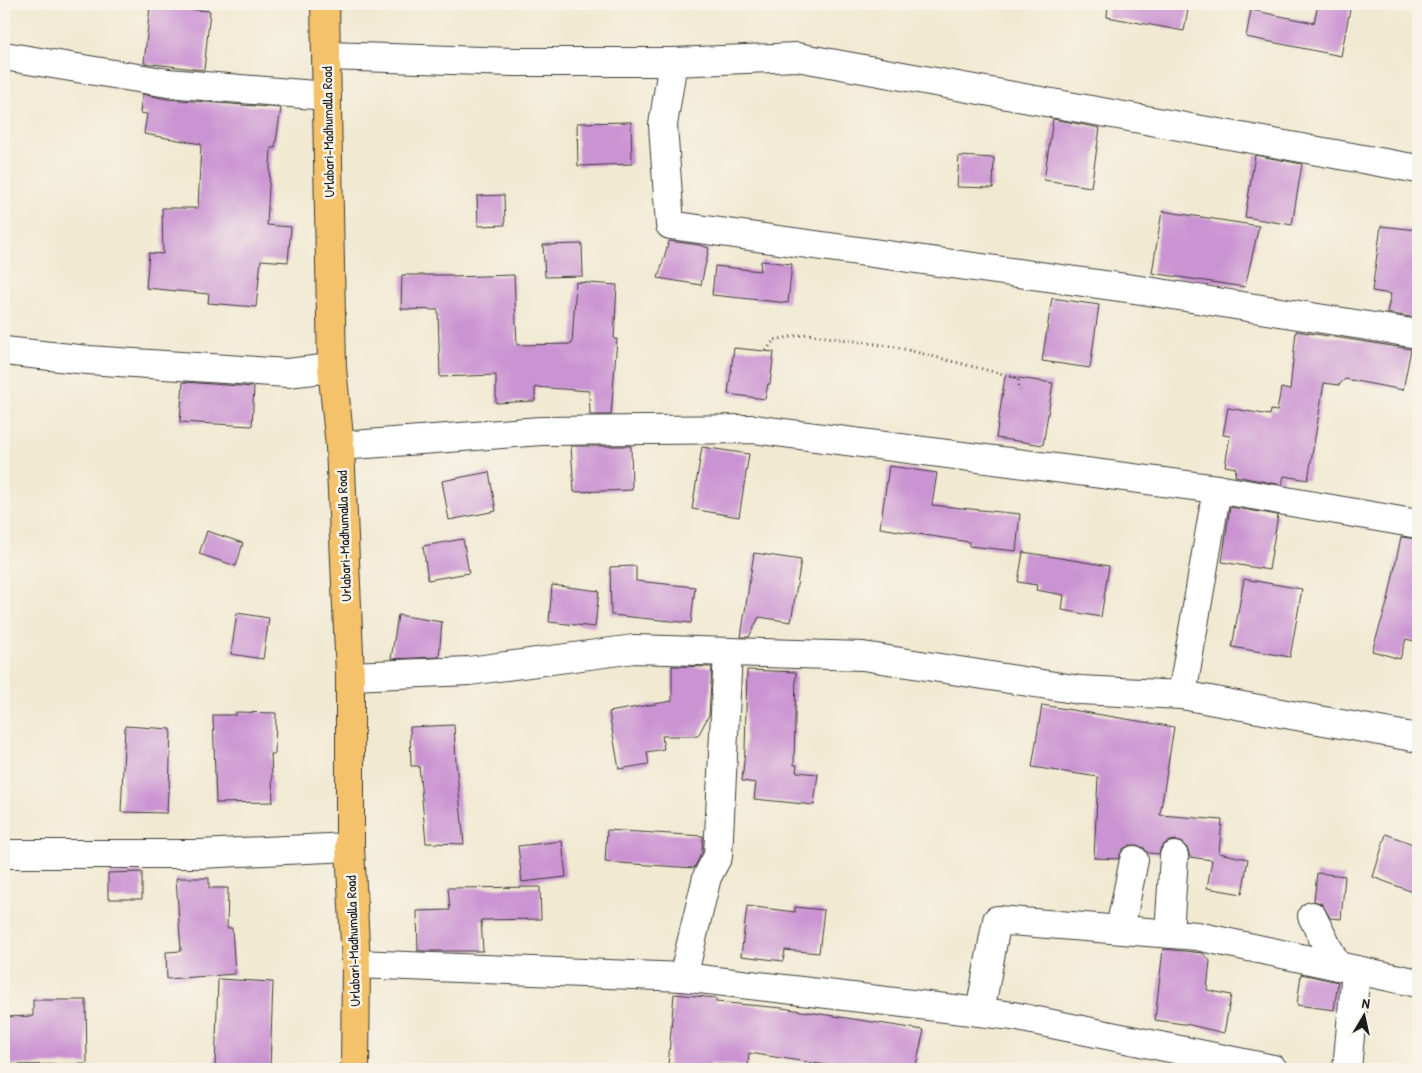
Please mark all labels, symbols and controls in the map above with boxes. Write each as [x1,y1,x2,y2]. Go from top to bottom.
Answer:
street label: Urlabari-Madhumalla Road [317,66,338,198]
street label: Urlabari-Madhumalla Road [332,470,355,602]
street label: Urlabari-Madhumalla Road [341,875,364,1007]
north arrow [1340,990,1390,1040]
text: N [1361,993,1372,1013]

